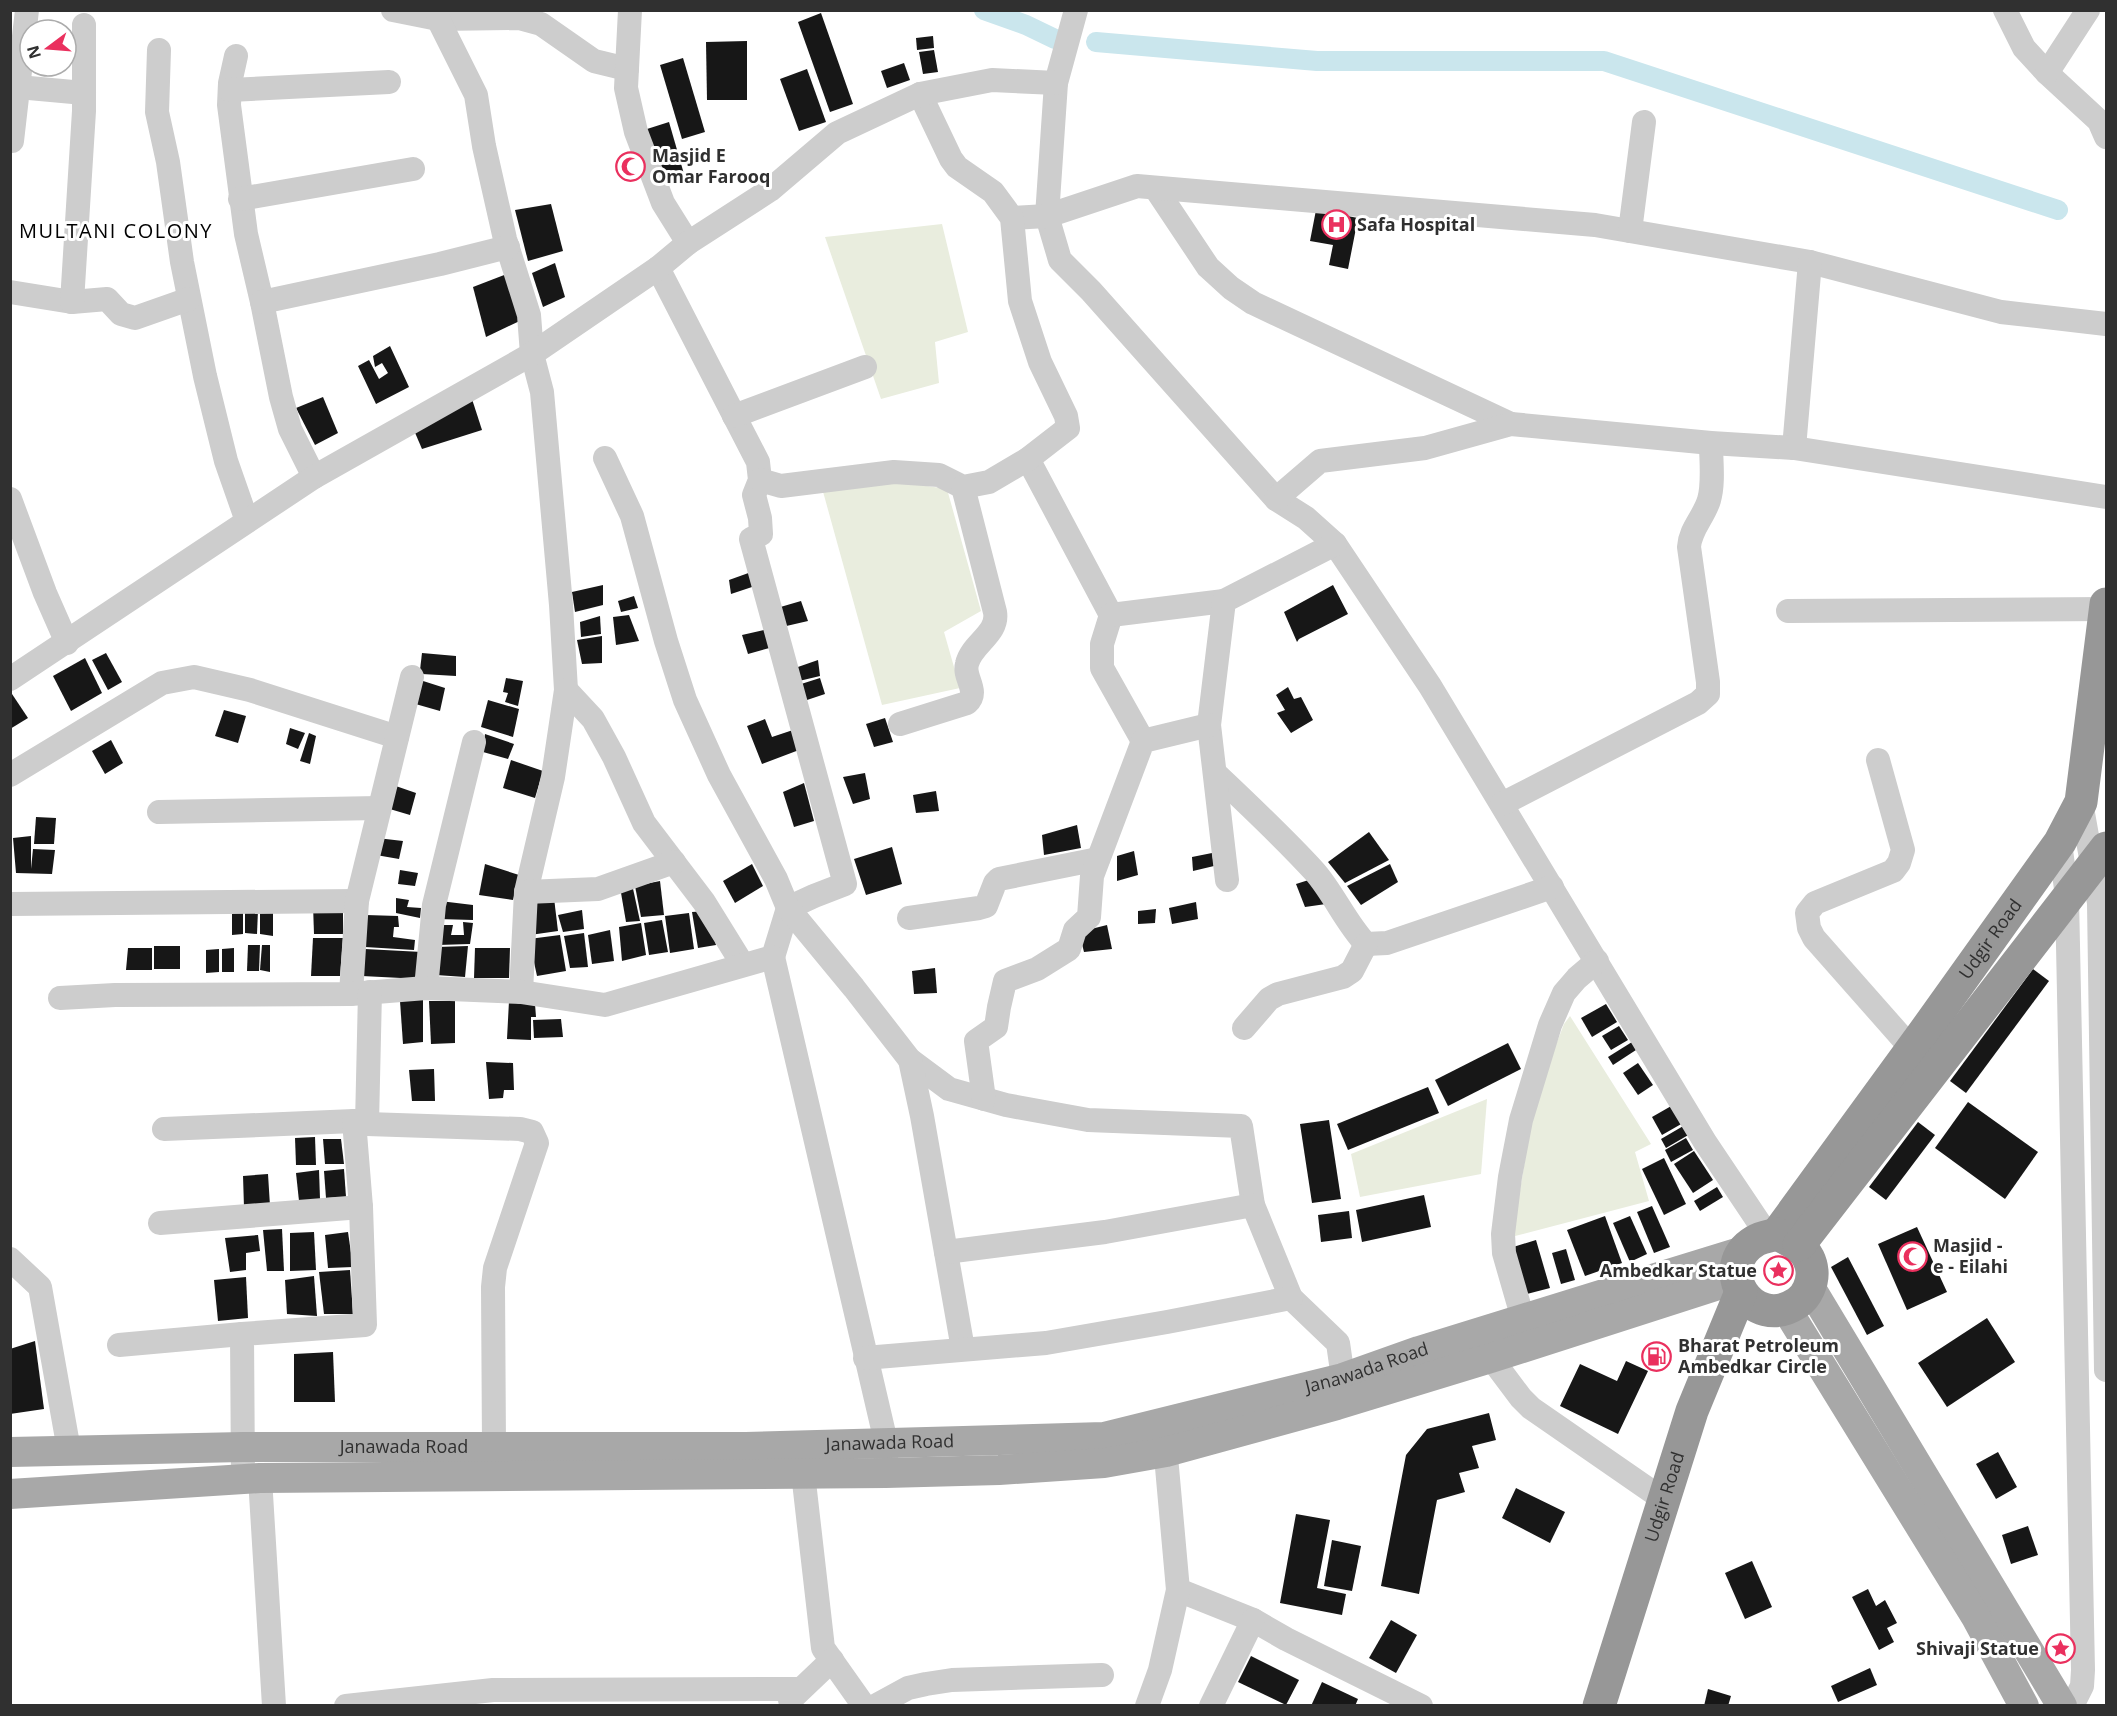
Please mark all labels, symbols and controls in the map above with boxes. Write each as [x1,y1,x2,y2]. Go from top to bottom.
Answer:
north arrow [18,18,78,78]
text: N [21,43,46,61]
place label: Masjid E Omar Farooq [652,143,770,188]
mosque icon: Masjid E Omar Farooq [615,150,647,182]
hospital icon: Safa Hospital [1320,209,1352,241]
place label: Safa Hospital [1357,212,1475,236]
district label: MULTANI COLONY [19,217,213,244]
street label: Udgir Road [1953,894,2027,984]
place label: Masjid - e - Eilahi [1933,1233,2008,1278]
mosque icon: Masjid - e - Eilahi [1896,1240,1928,1272]
place icon: Ambedkar Statue [1762,1255,1794,1287]
place label: Ambedkar Statue [1600,1258,1757,1282]
place label: Bharat Petroleum Ambedkar Circle [1678,1333,1839,1378]
street label: Janawada Road [1300,1336,1431,1398]
fuel station icon: Bharat Petroleum Ambedkar Circle [1641,1340,1673,1372]
street label: Janawada Road [823,1428,954,1456]
street label: Janawada Road [338,1434,468,1458]
street label: Udgir Road [1638,1449,1689,1545]
place icon: Shivaji Statue [2044,1633,2076,1665]
place label: Shivaji Statue [1916,1636,2039,1660]

